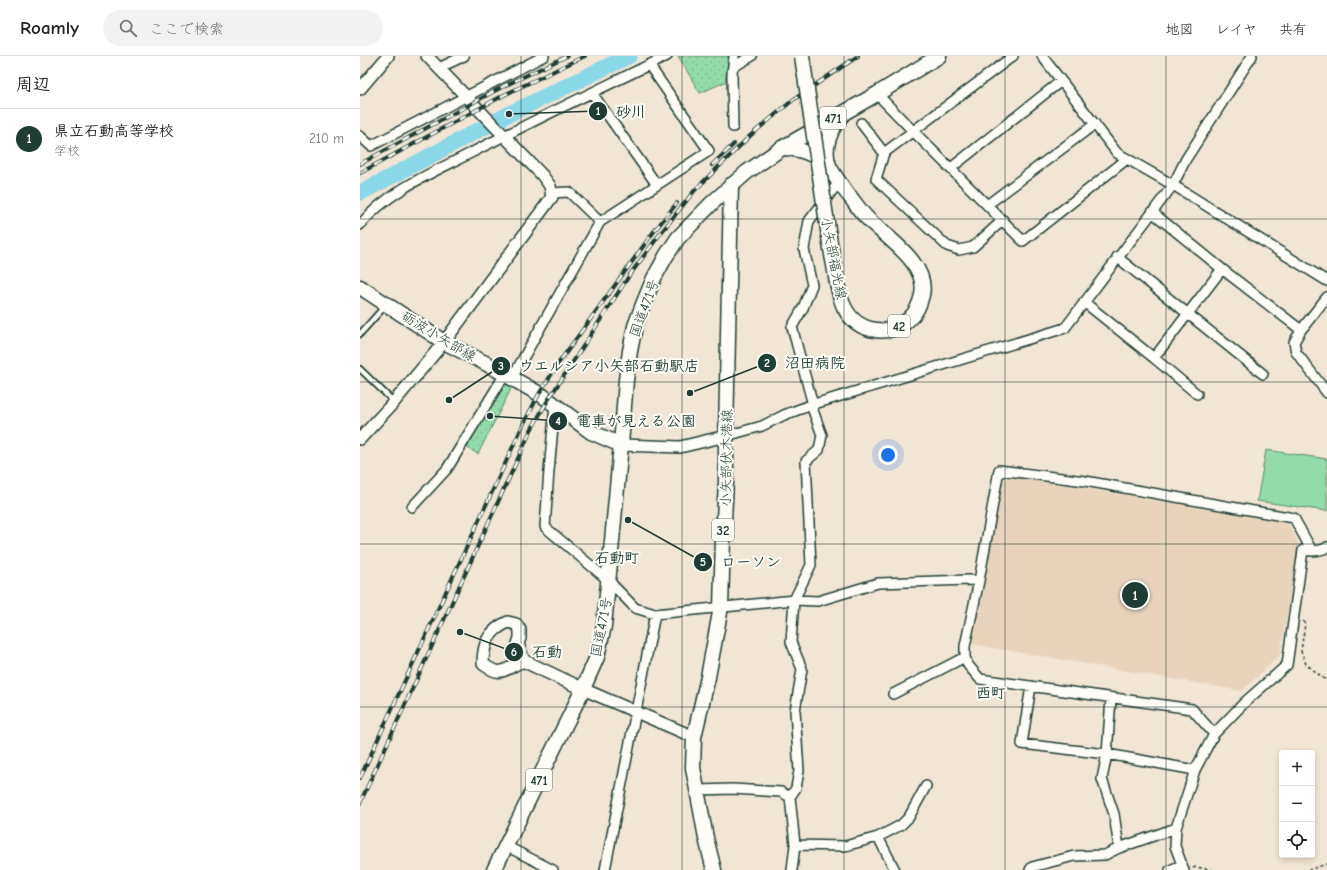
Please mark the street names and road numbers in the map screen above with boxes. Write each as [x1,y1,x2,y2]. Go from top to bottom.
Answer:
road number: 471 [820,107,846,129]
street label: 小矢部福光線 [817,215,850,301]
street label: 国道471号 [626,277,663,340]
street label: 砺波小矢部線 [398,308,479,365]
road number: 42 [888,315,910,337]
street label: 小矢部伏木港線 [717,409,736,507]
road number: 32 [712,519,734,541]
street label: 国道471号 [587,596,616,659]
road number: 471 [526,769,552,791]

